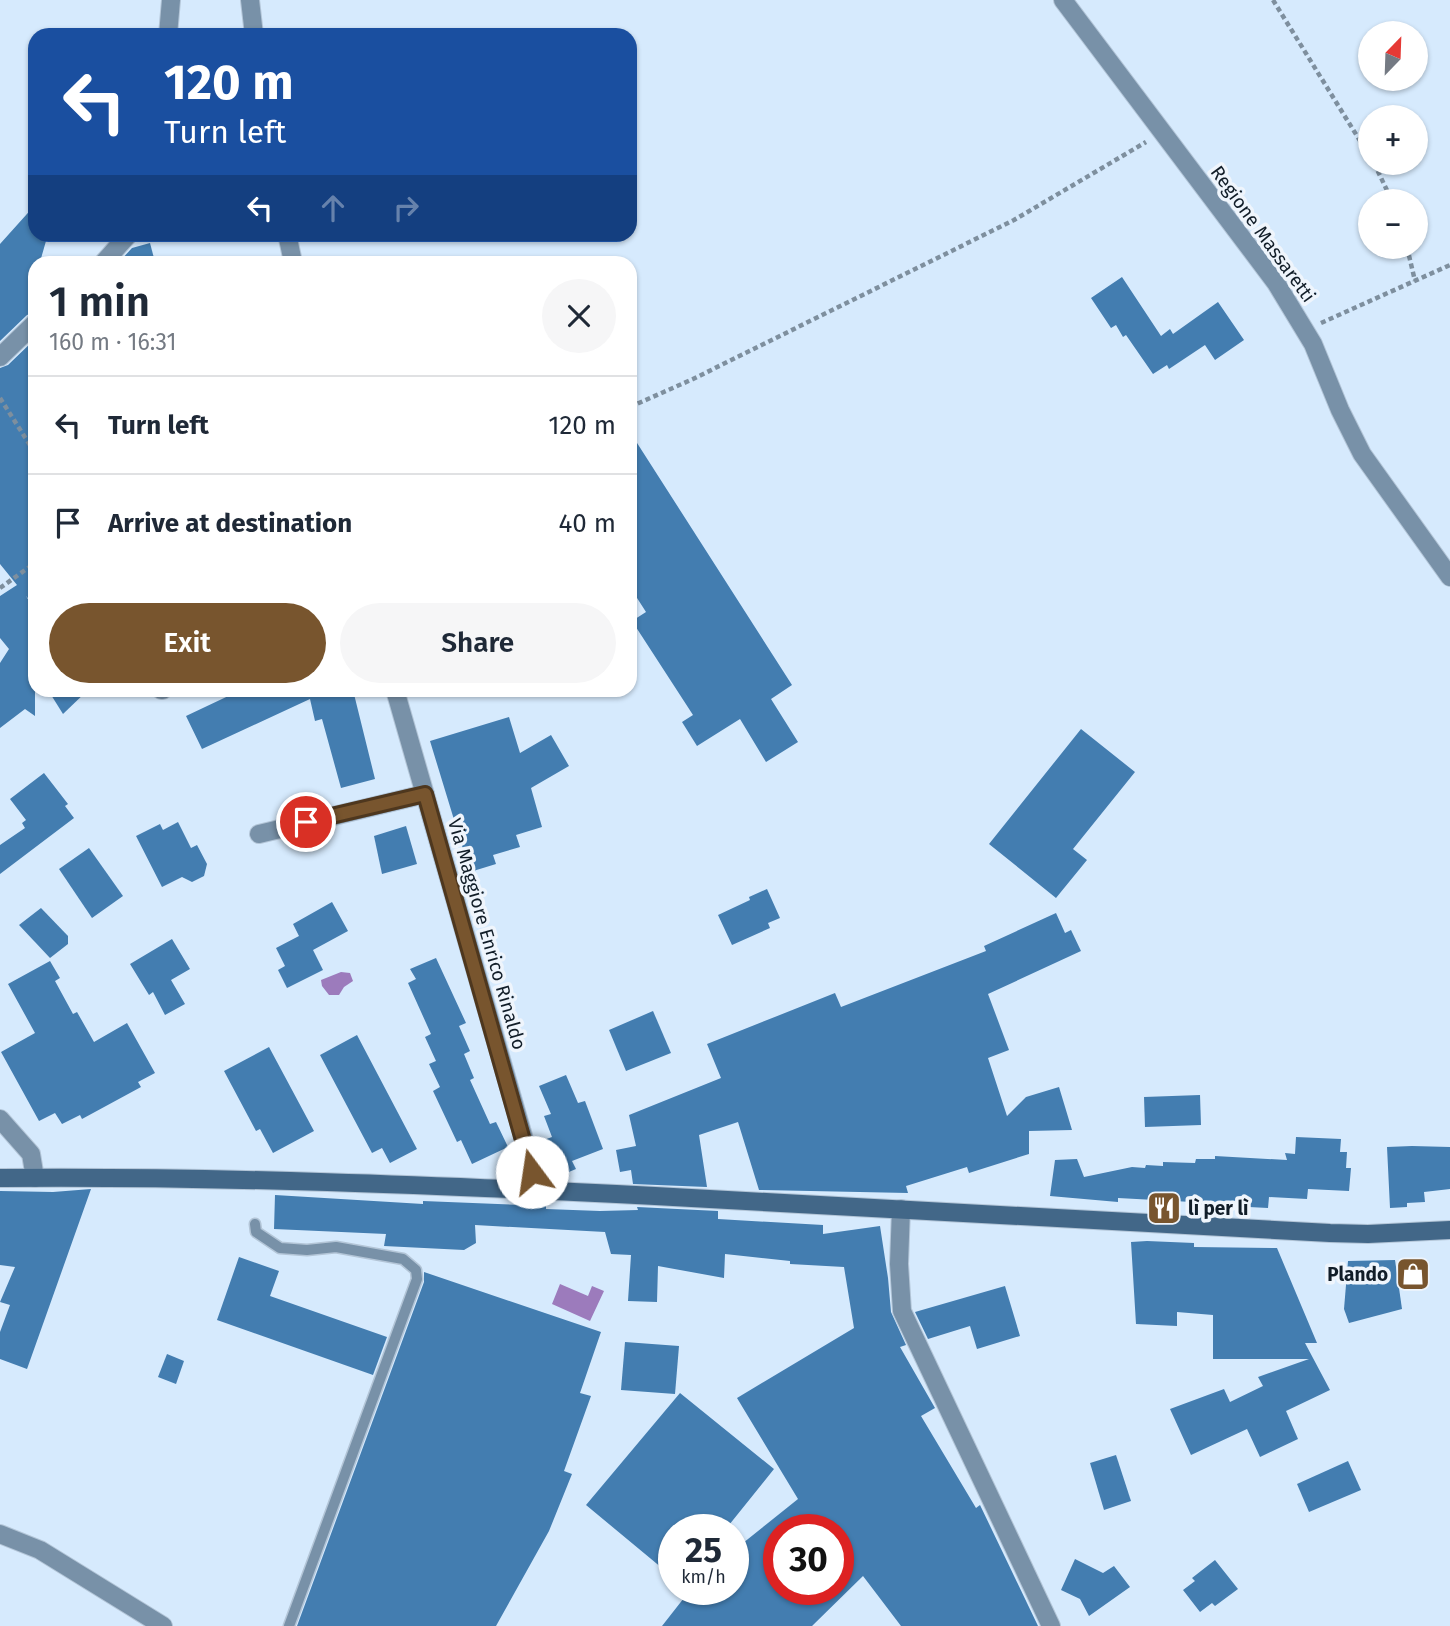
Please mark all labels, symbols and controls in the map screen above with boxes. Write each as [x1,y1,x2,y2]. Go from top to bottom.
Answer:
north arrow [1358,21,1428,91]
map controls [1358,21,1428,259]
text: 120 m [164,53,294,112]
icon: left [49,56,140,147]
button: + [1358,105,1428,175]
text: Turn left [164,113,286,151]
street label: Regione Massaretti [1206,161,1320,307]
icon: left [241,189,279,227]
icon: ahead [314,189,352,227]
icon: right [387,189,425,227]
button: − [1358,189,1428,259]
text: 1 min [49,277,150,327]
button: close [542,279,616,353]
text: 160 m · 16:31 [49,328,176,356]
icon: left [49,406,87,444]
text: Turn left [108,410,209,441]
text: 120 m [548,410,616,441]
icon: arrive [49,504,87,542]
text: Arrive at destination [108,508,352,539]
text: 40 m [558,508,616,539]
button: Exit [49,603,326,683]
button: Share [340,603,616,683]
pin [276,792,336,852]
icon: arrive [287,803,325,841]
street label: Via Maggiore Enrico Rinaldo [443,816,531,1052]
position arrow [495,1135,569,1209]
restaurant icon: lì per lì [1145,1189,1183,1227]
place label: lì per lì [1188,1197,1249,1220]
shop icon: Plando [1394,1255,1432,1293]
place label: Plando [1327,1263,1388,1286]
speed limit sign: 30 [763,1514,854,1605]
text: 25 [685,1529,722,1571]
text: km/h [681,1566,726,1588]

